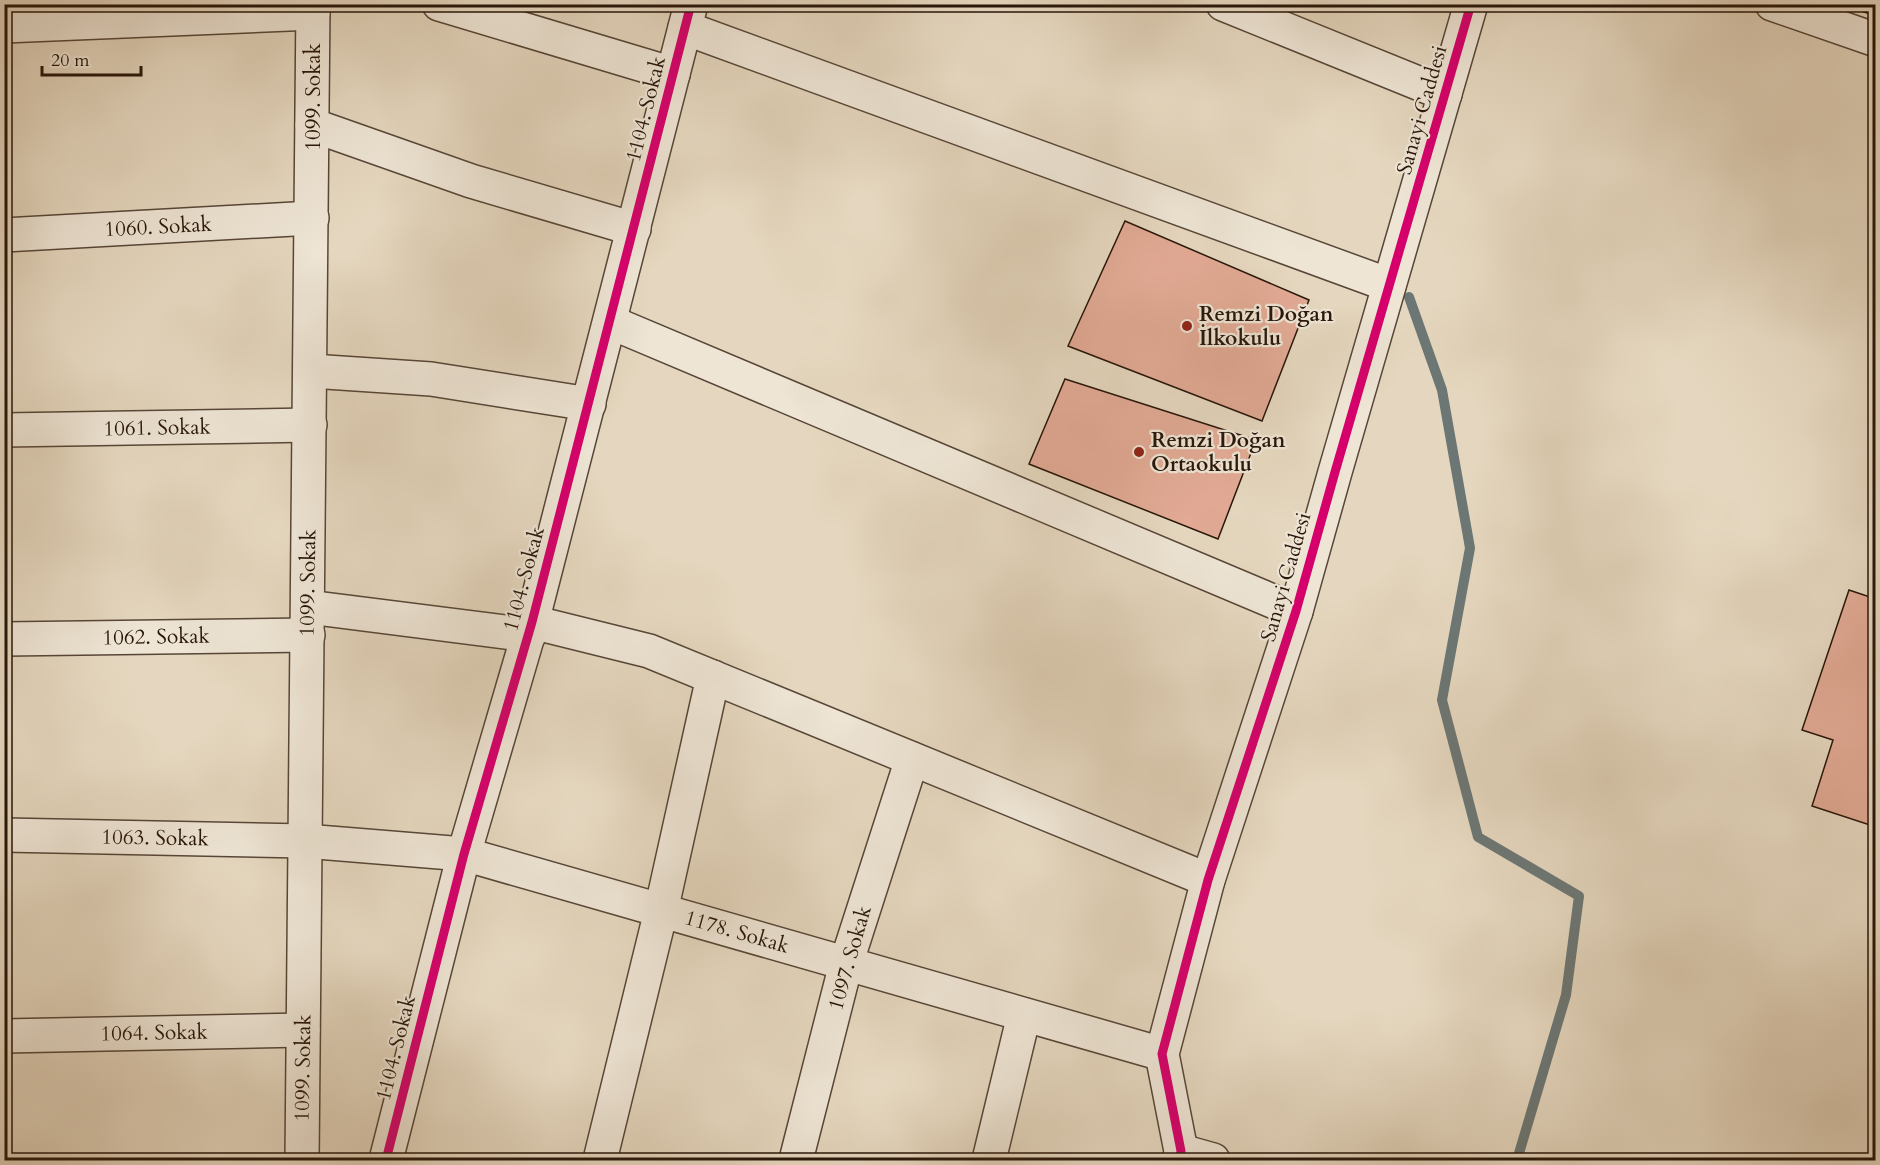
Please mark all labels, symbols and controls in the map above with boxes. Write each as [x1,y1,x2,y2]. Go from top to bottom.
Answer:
scale bar [42,39,141,77]
street label: Sanayi Caddesi [1390,42,1454,178]
street label: 1099. Sokak [299,43,328,151]
text: 20 m [51,48,90,73]
street label: 1104. Sokak [619,53,673,165]
street label: 1060. Sokak [104,210,213,244]
place label: Remzi Doğan İlkokulu [1199,300,1334,353]
marker: Remzi Doğan İlkokulu [1180,319,1194,333]
street label: 1061. Sokak [103,413,212,443]
place label: Remzi Doğan Ortaokulu [1151,426,1286,479]
marker: Remzi Doğan Ortaokulu [1132,445,1146,459]
street label: Sanayi Caddesi [1254,509,1318,645]
street label: 1104. Sokak [496,523,552,635]
street label: 1099. Sokak [293,528,323,637]
street label: 1062. Sokak [102,622,211,652]
street label: 1063. Sokak [101,823,210,853]
street label: 1097. Sokak [821,902,879,1014]
street label: 1178. Sokak [681,903,793,961]
street label: 1104. Sokak [369,992,423,1104]
street label: 1099. Sokak [288,1013,318,1122]
street label: 1064. Sokak [100,1018,209,1048]

